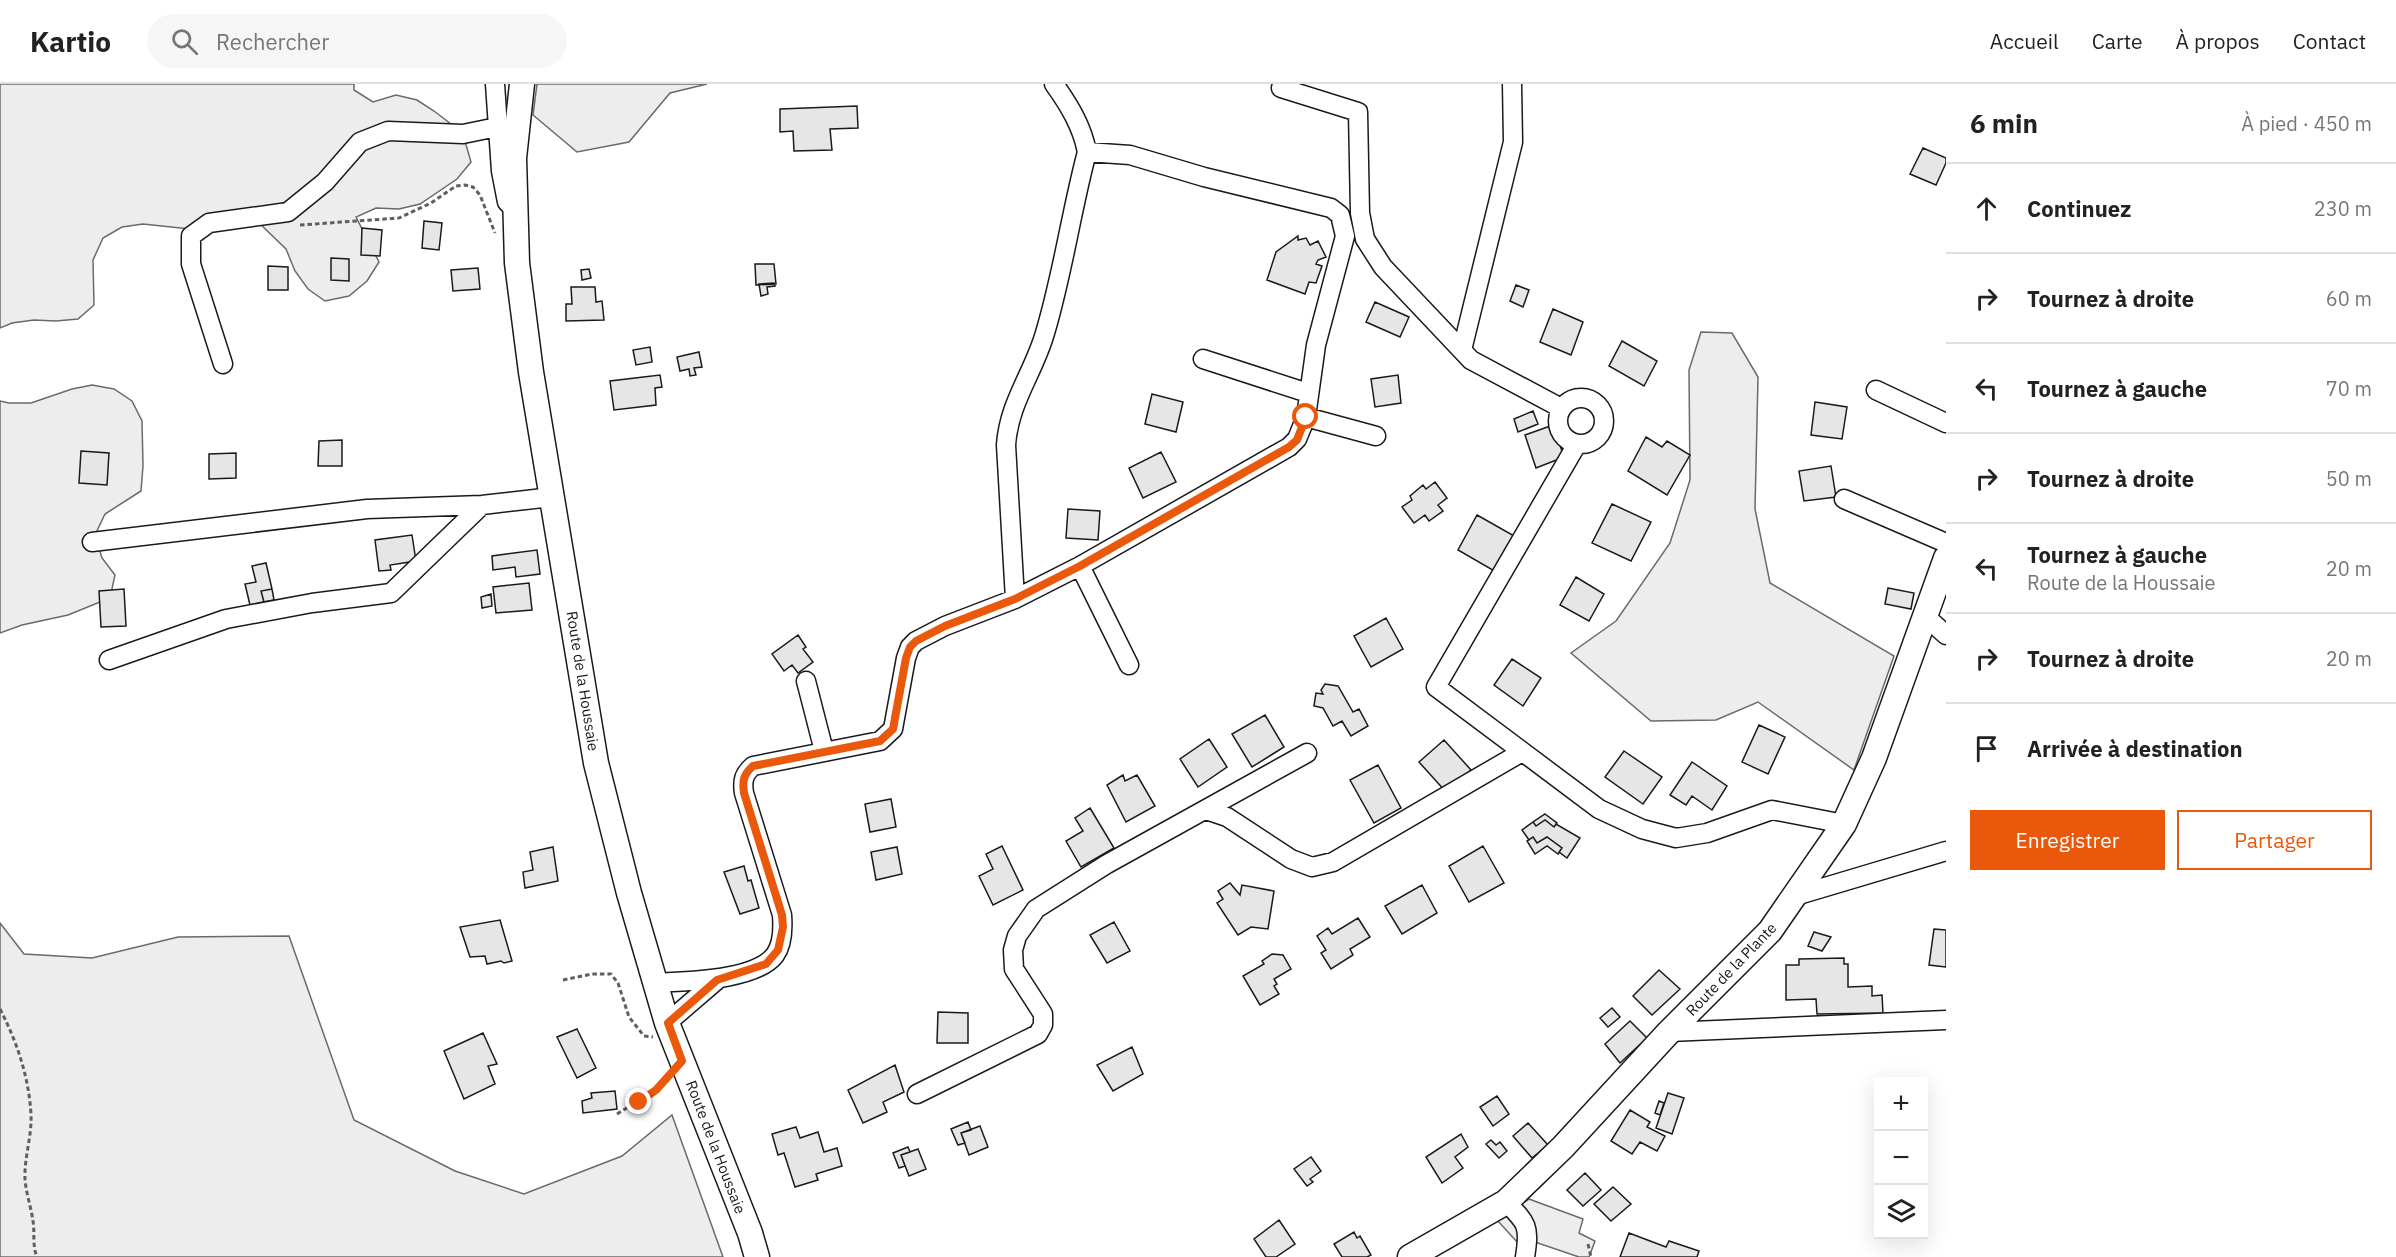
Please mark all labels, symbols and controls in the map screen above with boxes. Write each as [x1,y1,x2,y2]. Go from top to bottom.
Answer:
search box [147,14,567,68]
text: Kartio [30,23,111,60]
icon: search [168,25,201,58]
text: Rechercher [216,27,329,56]
text: Accueil [1990,27,2059,55]
text: Carte [2092,27,2143,55]
text: À propos [2176,27,2260,55]
text: Contact [2293,27,2366,55]
text: 6 min [1970,106,2038,140]
text: À pied · 450 m [2241,110,2372,137]
icon: ahead [1970,192,2003,225]
text: Continuez [2027,194,2131,223]
text: 230 m [2314,195,2372,222]
icon: right [1970,282,2003,315]
text: Tournez à droite [2027,284,2194,313]
text: 60 m [2326,285,2372,312]
icon: left [1970,372,2003,405]
text: Tournez à gauche [2027,374,2207,403]
text: 70 m [2326,375,2372,402]
route start [1292,403,1318,429]
icon: right [1970,462,2003,495]
text: Tournez à droite [2027,464,2194,493]
text: 50 m [2326,465,2372,492]
text: Tournez à gauche [2027,540,2207,569]
icon: left [1970,552,2003,585]
text: 20 m [2326,555,2372,582]
text: Route de la Houssaie [2027,569,2216,596]
street label: Route de la Houssaie [563,610,603,752]
icon: right [1970,642,2003,675]
text: Tournez à droite [2027,644,2194,673]
text: 20 m [2326,645,2372,672]
icon: arrive [1970,732,2003,765]
text: Arrivée à destination [2027,734,2243,763]
button: Enregistrer [1970,810,2165,870]
button: Partager [2177,810,2372,870]
street label: Route de la Plante [1682,918,1780,1020]
map controls [1874,1077,1928,1239]
button: + [1874,1077,1928,1131]
street label: Route de la Houssaie [682,1078,750,1216]
route end [625,1088,651,1114]
button: − [1874,1131,1928,1185]
button: layers [1874,1185,1928,1239]

